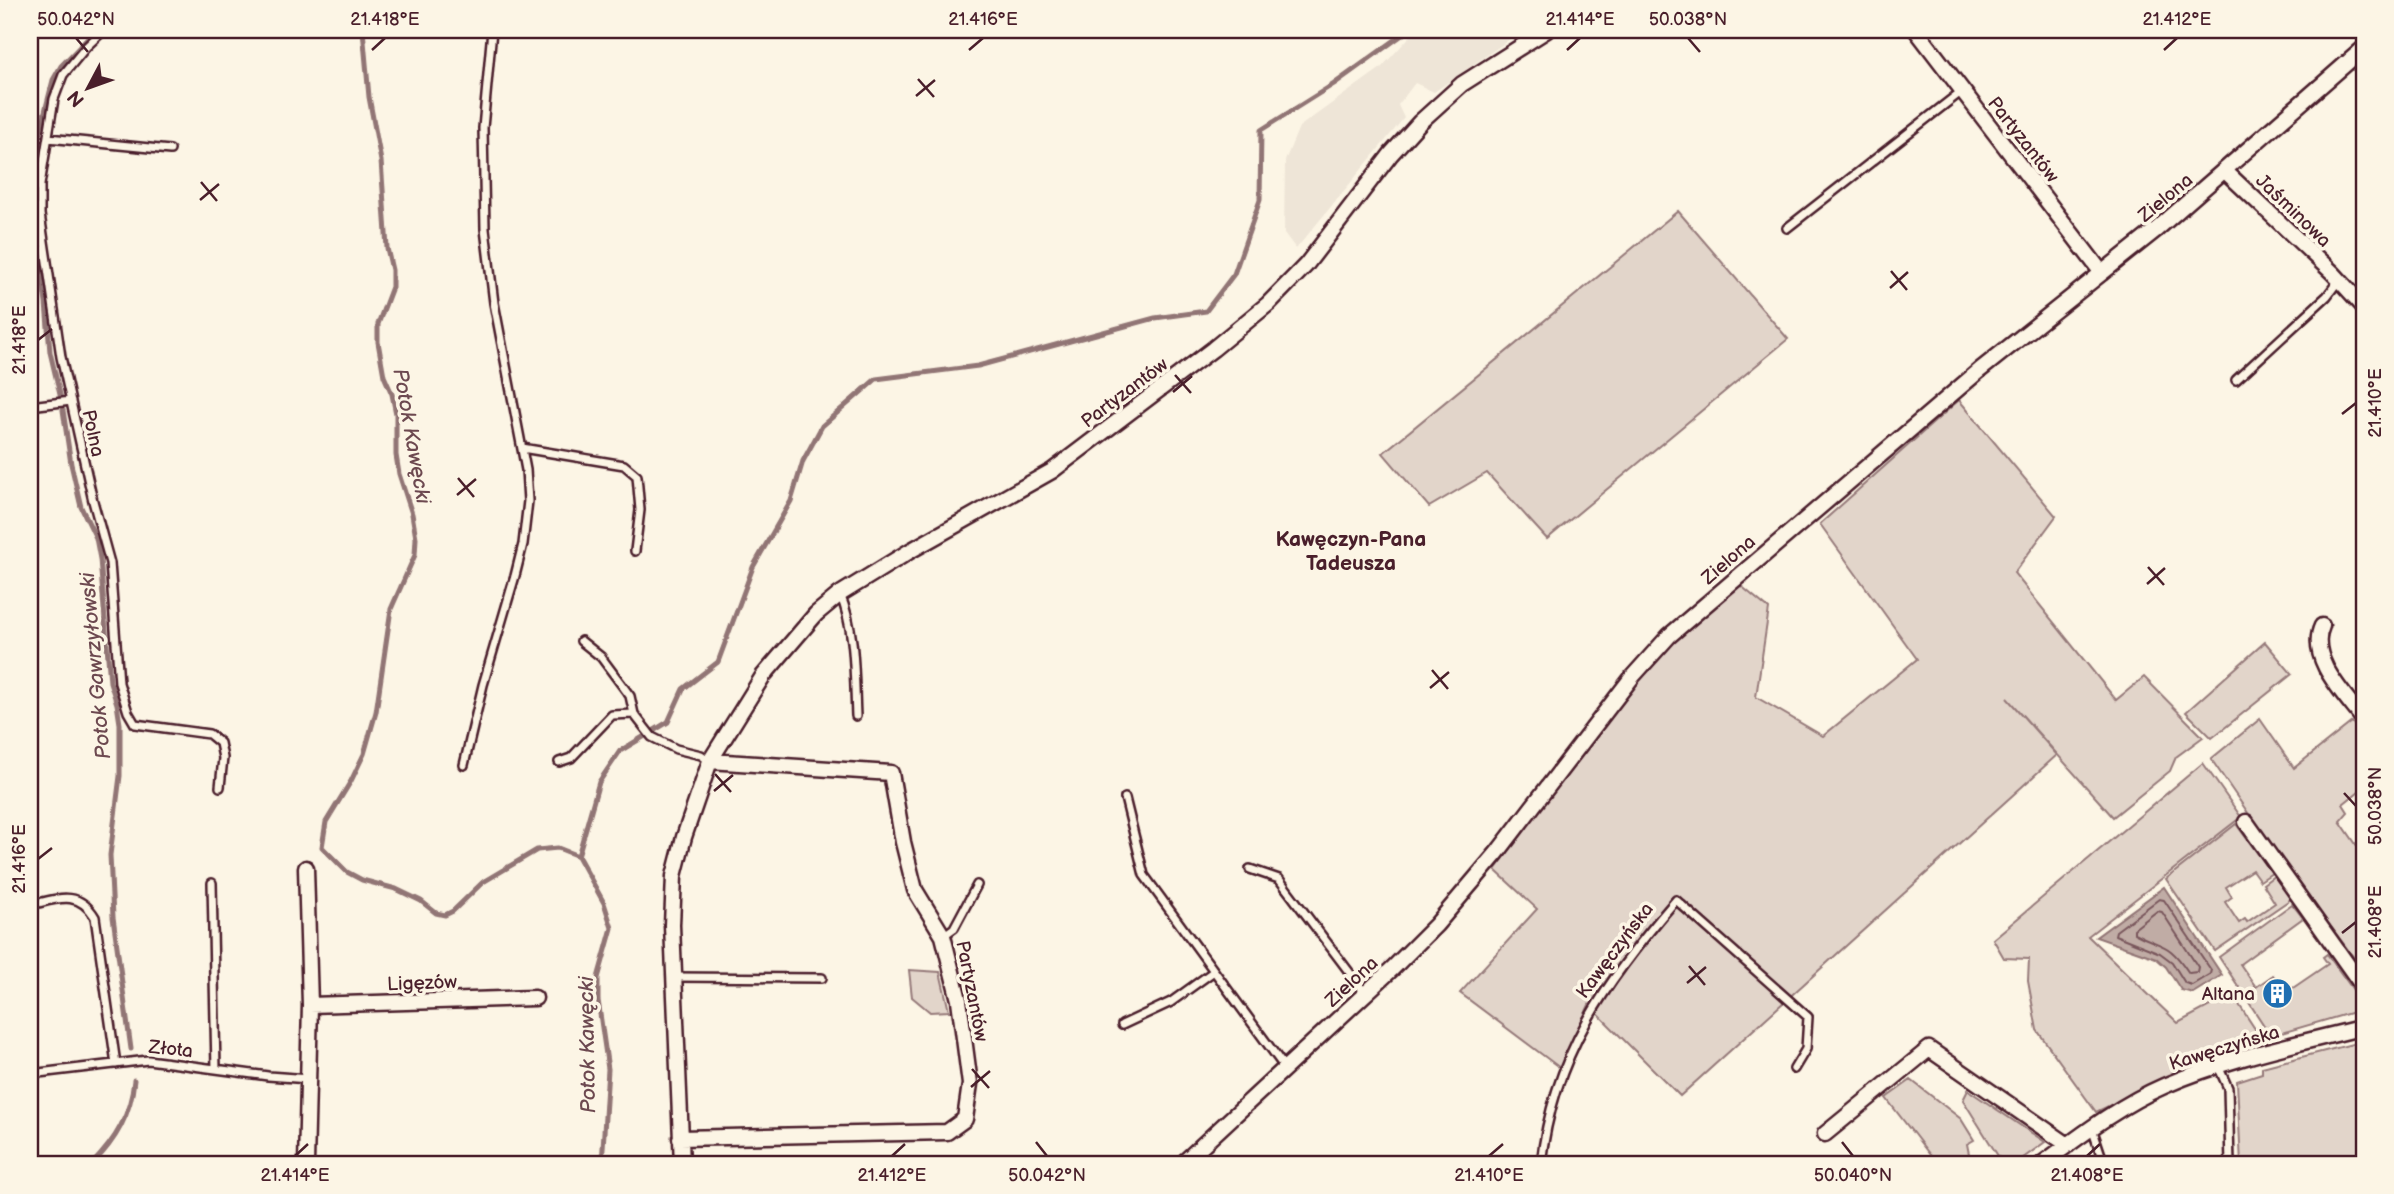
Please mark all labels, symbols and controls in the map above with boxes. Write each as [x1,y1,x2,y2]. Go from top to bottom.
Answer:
text: 50.042°N [37,9,115,30]
text: 21.418°E [350,9,420,30]
text: 21.416°E [948,9,1018,30]
text: 21.414°E [1545,9,1615,30]
text: 50.038°N [1649,9,1727,30]
text: 21.412°E [2143,9,2212,30]
north arrow [52,52,122,122]
text: N [63,85,90,111]
street label: Partyzantów [1982,92,2064,188]
street label: Zielona [2133,169,2198,228]
street label: Jaśminowa [2251,170,2335,253]
text: 21.418°E [9,305,30,375]
street label: Partyzantów [1077,353,1173,433]
water label: Potok Kawęcki [387,367,436,507]
text: 21.410°E [2365,368,2386,438]
street label: Polna [76,408,109,459]
district label: Kawęczyn-Pana Tadeusza [1276,527,1426,576]
street label: Zielona [1697,531,1761,590]
water label: Potok Gawrzyłowski [75,570,116,760]
text: 50.038°N [2365,767,2386,845]
text: 21.416°E [9,824,30,894]
text: 21.408°E [2365,885,2386,959]
street label: Kawęczyńska [1572,898,1659,1003]
street label: Partyzantów [950,939,993,1044]
street label: Zielona [1320,952,1383,1013]
street label: Ligęzów [387,971,458,996]
water label: Potok Kawęcki [574,975,601,1114]
building icon: Altana [2261,976,2295,1010]
place label: Altana [2202,983,2255,1006]
street label: Kawęczyńska [2167,1021,2282,1076]
street label: Złota [147,1036,194,1063]
text: 21.414°E [260,1165,330,1186]
text: 21.412°E [858,1165,927,1186]
text: 50.042°N [1008,1165,1086,1186]
text: 21.410°E [1454,1165,1524,1186]
text: 50.040°N [1814,1165,1892,1186]
text: 21.408°E [2050,1165,2124,1186]

